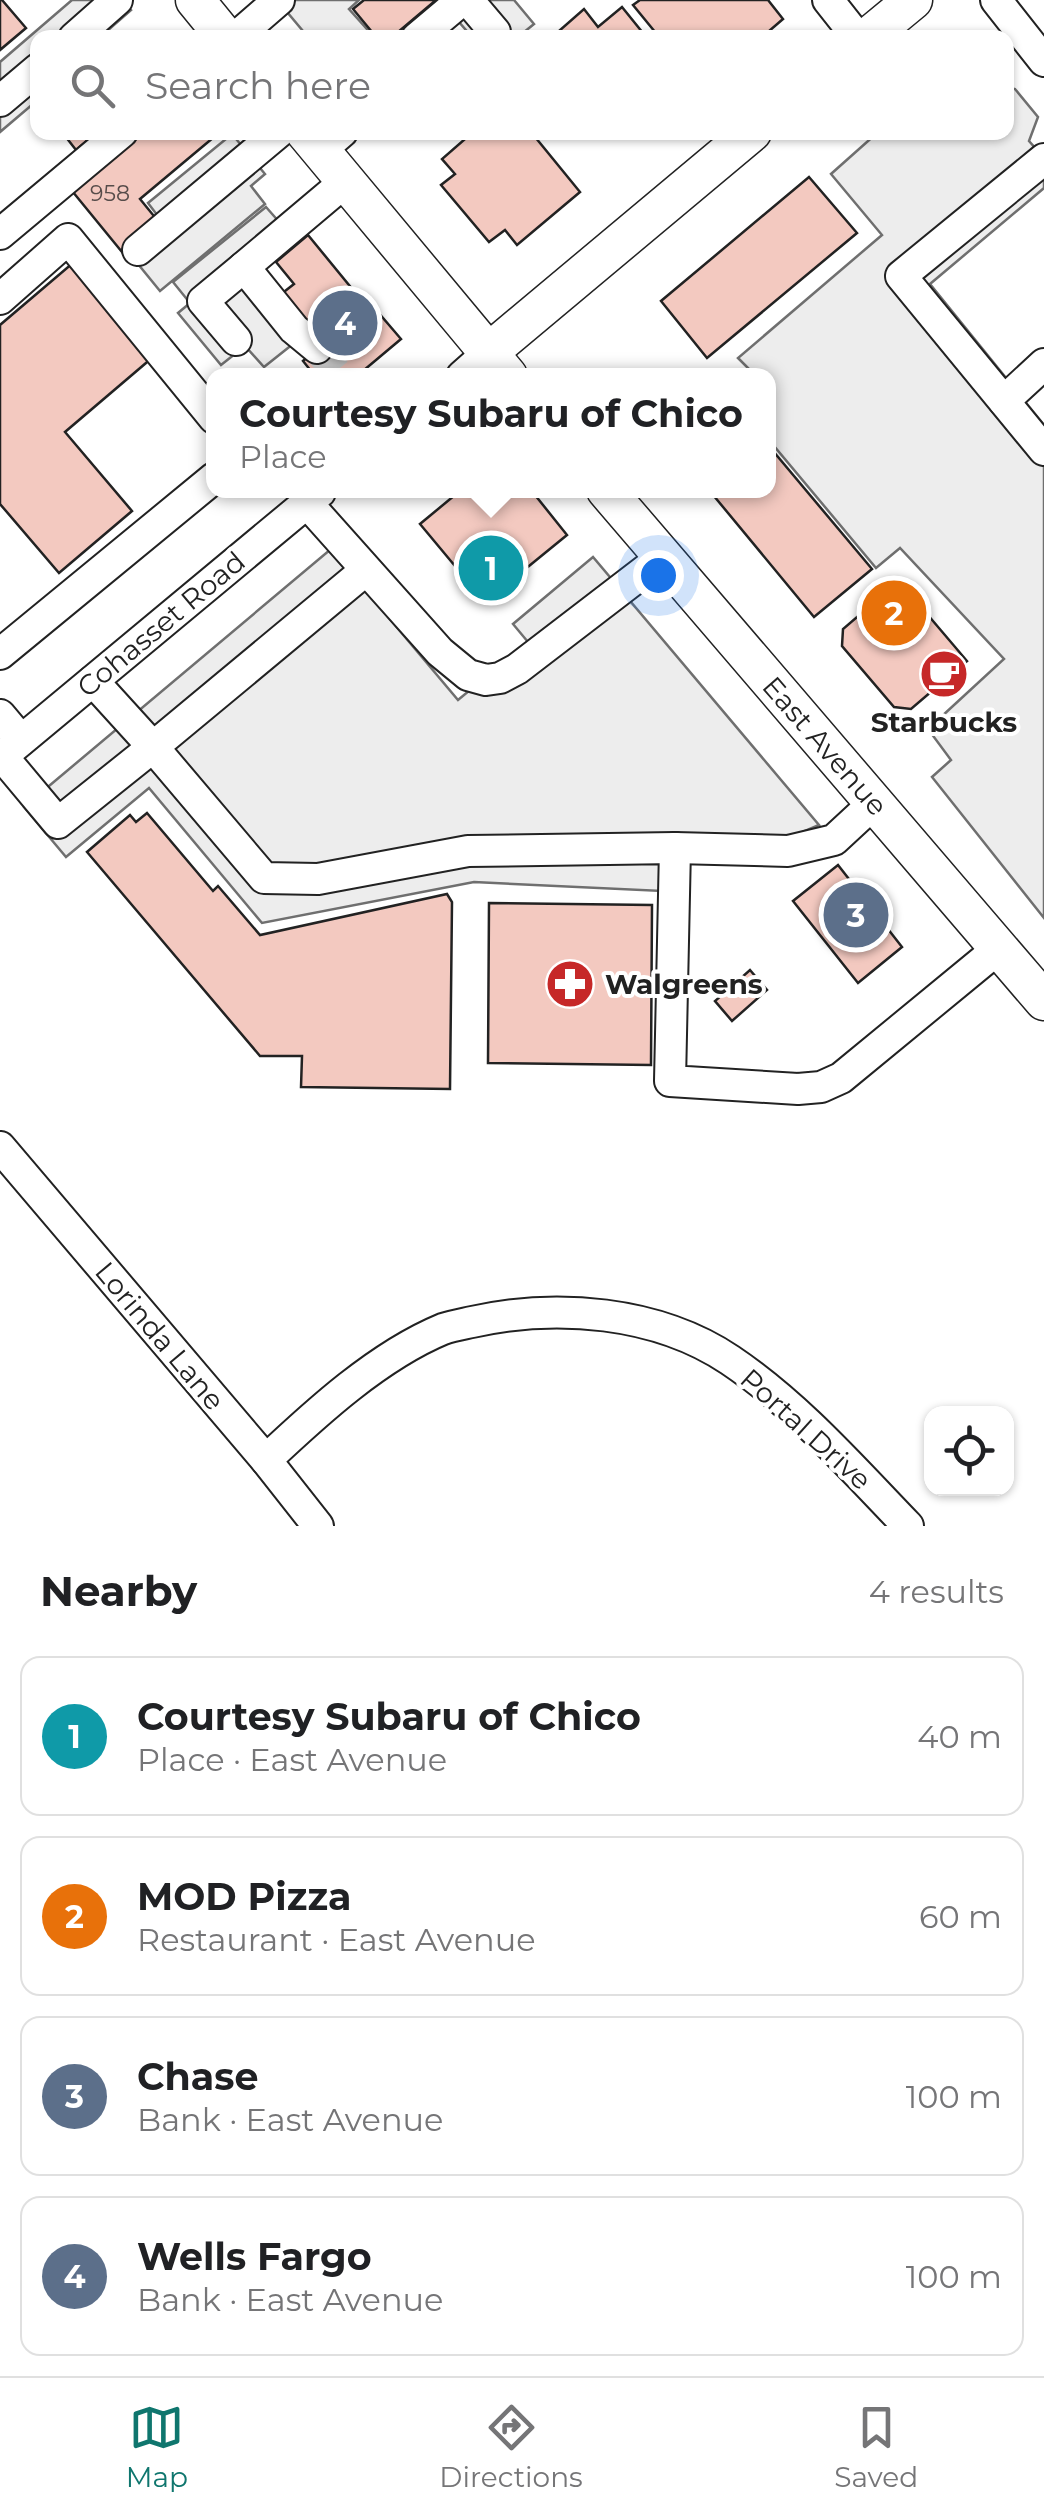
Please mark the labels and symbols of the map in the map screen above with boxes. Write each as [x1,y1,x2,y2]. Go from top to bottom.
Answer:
house number: 958 [90,180,130,207]
pin: 4 [312,286,378,360]
pin: 1 [458,530,524,606]
street label: Cohasset Road [70,544,252,704]
your location [633,550,684,601]
pin: 2 [862,576,926,650]
cafe icon: Starbucks [918,648,970,700]
street label: East Avenue [755,670,895,822]
place label: Starbucks [871,705,1017,739]
pin: 3 [824,878,888,952]
pharmacy icon: Walgreens [544,958,596,1010]
place label: Walgreens [605,967,763,1001]
street label: Lorinda Lane [88,1255,232,1417]
street label: Portal Drive [734,1361,878,1497]

